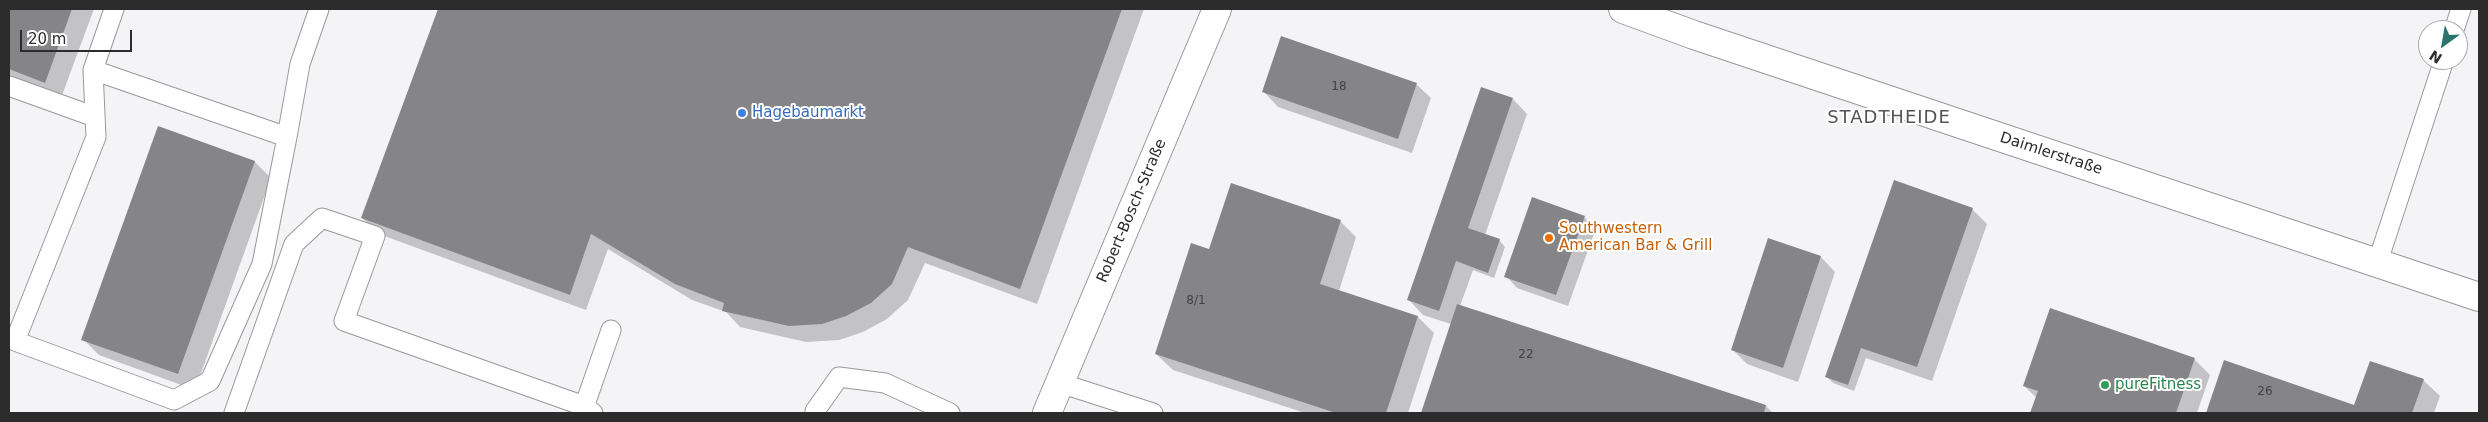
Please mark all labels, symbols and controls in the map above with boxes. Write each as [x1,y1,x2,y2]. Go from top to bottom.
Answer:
scale bar [22,20,135,52]
north arrow [2418,20,2468,70]
text: 20 m [28,30,66,48]
text: N [2426,47,2445,67]
house number: 18 [1331,80,1347,94]
place label: Hagebaumarkt [752,104,864,122]
marker: Hagebaumarkt [736,107,748,119]
district label: STADTHEIDE [1826,107,1952,129]
street label: Daimlerstraße [1997,129,2105,179]
street label: Robert-Bosch-Straße [1094,136,1170,286]
place label: Southwestern American Bar & Grill [1559,220,1712,255]
marker: Southwestern American Bar & Grill [1543,232,1555,244]
house number: 8/1 [1186,294,1206,308]
house number: 22 [1518,348,1534,362]
place label: pureFitness [2115,376,2201,394]
marker: pureFitness [2099,379,2111,391]
house number: 26 [2257,385,2273,399]

